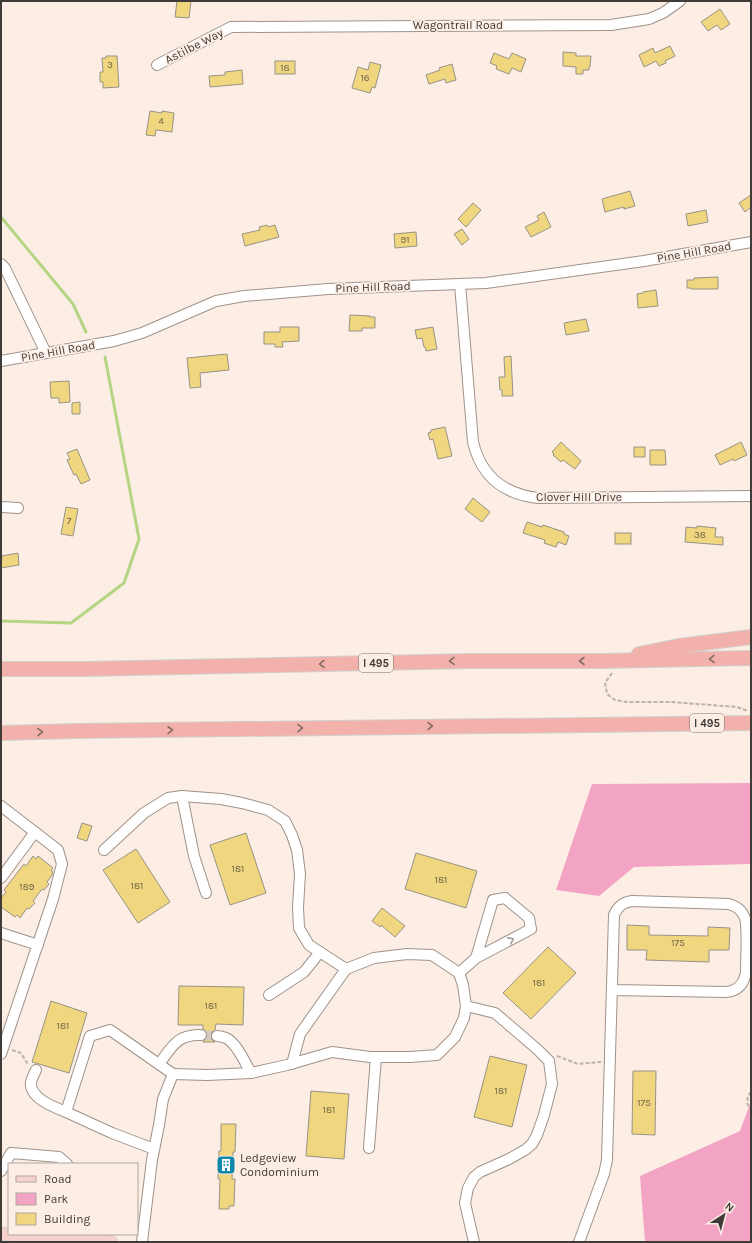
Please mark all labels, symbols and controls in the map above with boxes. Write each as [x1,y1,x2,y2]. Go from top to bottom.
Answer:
street label: Wagontrail Road [413,18,503,32]
street label: Astilbe Way [163,25,226,67]
house number: 3 [107,59,113,71]
house number: 18 [280,62,290,74]
house number: 16 [360,72,370,84]
house number: 4 [158,115,164,127]
house number: 91 [400,234,410,246]
street label: Pine Hill Road [656,239,732,265]
street label: Pine Hill Road [335,279,411,295]
street label: Pine Hill Road [20,338,96,364]
street label: Clover Hill Drive [536,490,622,504]
house number: 7 [67,515,72,527]
house number: 38 [694,529,706,541]
road number: I 495 [359,654,393,672]
one-way arrow [709,655,715,663]
one-way arrow [449,657,455,665]
one-way arrow [579,657,585,665]
one-way arrow [319,660,325,668]
road number: I 495 [690,714,724,732]
one-way arrow [427,722,433,730]
one-way arrow [297,724,303,732]
one-way arrow [167,726,173,734]
one-way arrow [37,728,43,736]
house number: 181 [232,863,244,875]
house number: 181 [435,874,447,886]
house number: 181 [131,880,143,892]
house number: 189 [19,881,35,893]
one-way arrow [507,937,514,945]
house number: 175 [671,937,685,949]
house number: 181 [533,977,545,989]
house number: 181 [205,1000,217,1012]
house number: 181 [57,1020,69,1032]
house number: 181 [495,1085,507,1097]
house number: 175 [637,1097,651,1109]
house number: 181 [323,1104,335,1116]
place label: Ledgeview Condominium [240,1151,319,1179]
building icon: Ledgeview Condominium [215,1154,237,1176]
legend [8,1163,138,1235]
text: Road [44,1172,72,1186]
text: Park [44,1192,69,1206]
north arrow [704,1195,744,1235]
text: N [723,1200,737,1215]
text: Building [44,1212,91,1226]

